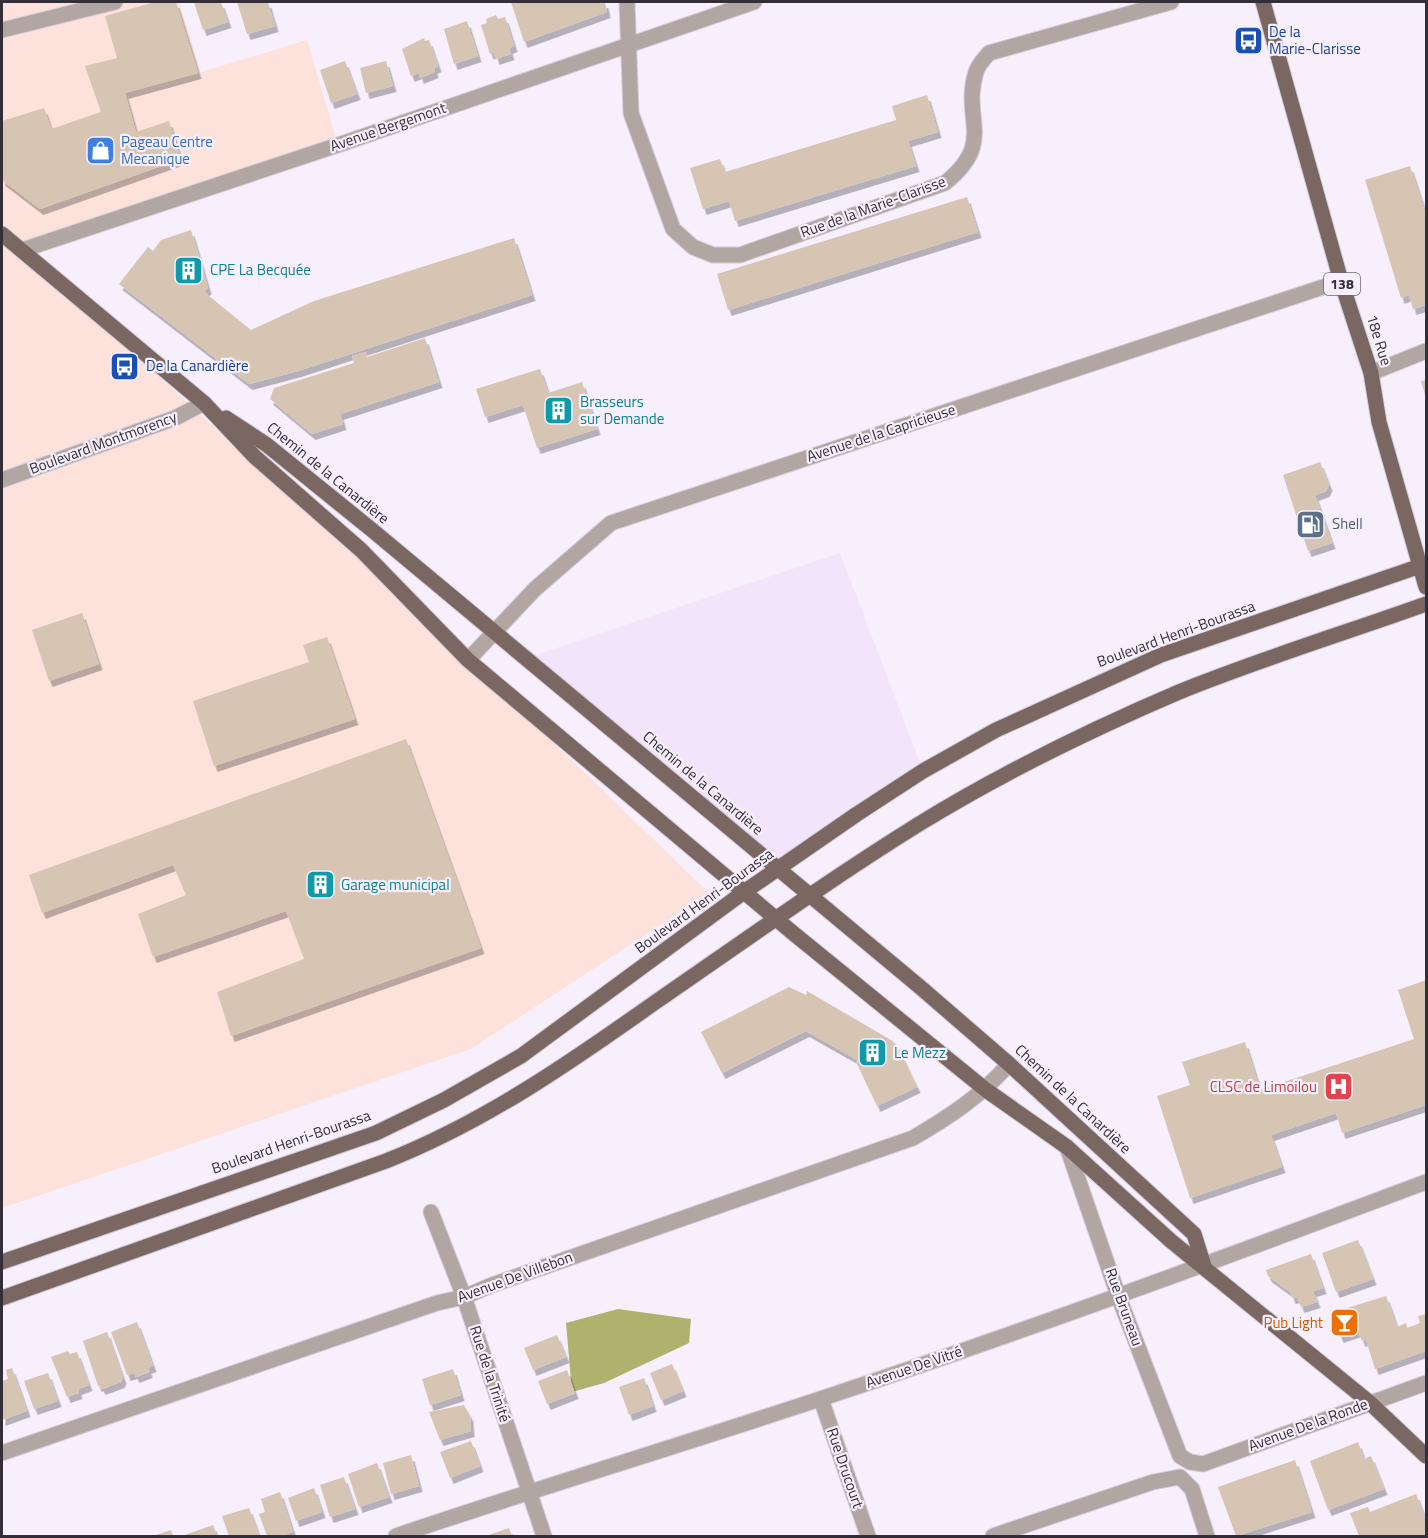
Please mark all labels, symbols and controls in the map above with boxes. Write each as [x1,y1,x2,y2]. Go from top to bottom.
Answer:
place label: De la Marie-Clarisse [1269,20,1361,60]
bus stop icon: De la Marie-Clarisse [1232,25,1264,57]
street label: Avenue Bergemont [327,96,450,157]
place label: Pageau Centre Mecanique [121,130,213,170]
shop icon: Pageau Centre Mecanique [84,135,116,167]
street label: Rue de la Marie-Clarisse [797,170,949,244]
building icon: CPE La Becquée [173,254,205,286]
place label: CPE La Becquée [210,258,311,281]
road number: 138 [1324,273,1360,295]
street label: 18e Rue [1361,311,1398,368]
bus stop icon: De la Canardière [109,350,141,382]
place label: De la Canardière [146,354,248,377]
place label: Brasseurs sur Demande [580,390,664,430]
building icon: Brasseurs sur Demande [543,395,575,427]
street label: Avenue de la Capricieuse [803,398,958,467]
street label: Boulevard Montmorency [26,405,180,480]
street label: Chemin de la Canardière [262,416,395,529]
fuel station icon: Shell [1295,508,1327,540]
place label: Shell [1332,512,1363,535]
street label: Boulevard Henri-Bourassa [1093,594,1259,673]
street label: Chemin de la Canardière [638,725,769,840]
street label: Boulevard Henri-Bourassa [629,842,778,959]
building icon: Garage municipal [304,869,336,901]
place label: Garage municipal [341,873,450,896]
building icon: Le Mezz [857,1037,889,1069]
street label: Chemin de la Canardière [1010,1038,1137,1159]
place label: Le Mezz [894,1041,946,1064]
hospital icon: CLSC de Limoilou [1322,1071,1354,1103]
place label: CLSC de Limoilou [1210,1075,1317,1098]
street label: Boulevard Henri-Bourassa [208,1103,374,1180]
street label: Avenue De Villebon [454,1245,576,1308]
street label: Rue Bruneau [1100,1265,1149,1349]
bar icon: Pub Light [1328,1307,1360,1339]
place label: Pub Light [1263,1311,1324,1334]
street label: Rue de la Trinité [464,1323,517,1425]
street label: Avenue De Vitré [862,1339,965,1394]
street label: Avenue De la Ronde [1245,1392,1371,1457]
street label: Rue Drucourt [821,1425,870,1512]

